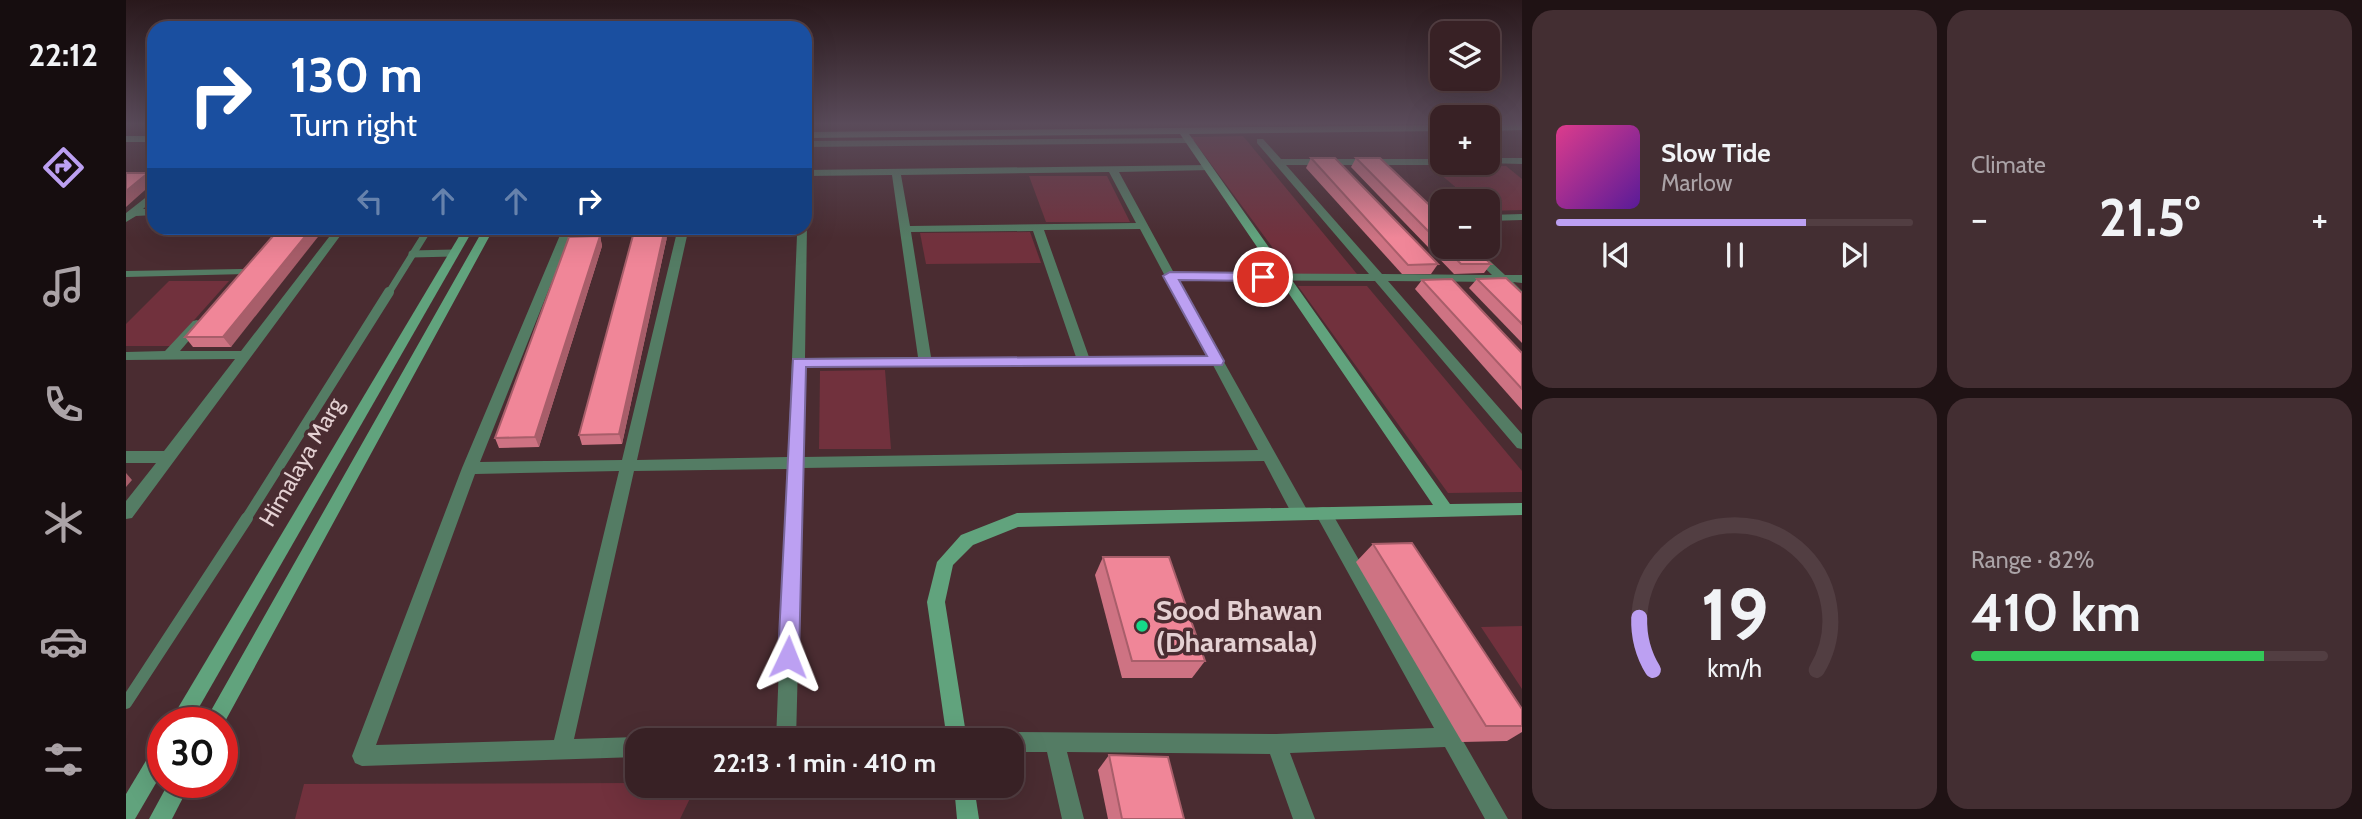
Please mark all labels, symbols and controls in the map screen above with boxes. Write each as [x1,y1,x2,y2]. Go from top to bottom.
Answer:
map controls [1430,21,1500,259]
button: layers [1430,21,1500,91]
text: 22:12 [28,35,98,74]
text: 130 m [290,45,423,104]
icon: right [175,49,266,140]
text: Turn right [290,105,417,144]
button: + [1430,105,1500,175]
text: Slow Tide [1661,137,1771,169]
icon: directions [39,143,88,192]
text: Climate [1971,151,2046,179]
text: Marlow [1661,169,1732,197]
icon: left [351,182,389,220]
icon: ahead [424,182,462,220]
icon: ahead [497,182,535,220]
icon: right [570,182,608,220]
text: 21.5° [2099,186,2200,249]
button: − [1430,189,1500,259]
text: − [1971,195,1988,242]
text: + [2311,195,2328,242]
icon: previous [1597,236,1635,274]
icon: pause [1716,236,1754,274]
icon: next [1835,236,1873,274]
pin [1233,247,1293,307]
icon: arrive [1244,258,1282,296]
icon: music [39,262,88,311]
icon: phone [39,380,88,429]
street label: Himalaya Marg [253,392,349,531]
icon: climate [39,498,88,547]
text: Range · 82% [1971,546,2094,574]
text: 19 [1701,570,1768,658]
text: 410 km [1971,581,2141,644]
place label: Sood Bhawan (Dharamsala) [1156,593,1322,659]
icon: car [39,617,88,666]
marker: Sood Bhawan (Dharamsala) [1134,618,1150,634]
position arrow [751,620,825,694]
text: km/h [1707,652,1762,682]
speed limit sign: 30 [147,707,238,798]
icon: filters [39,735,88,784]
text: 22:13 · 1 min · 410 m [713,747,936,779]

